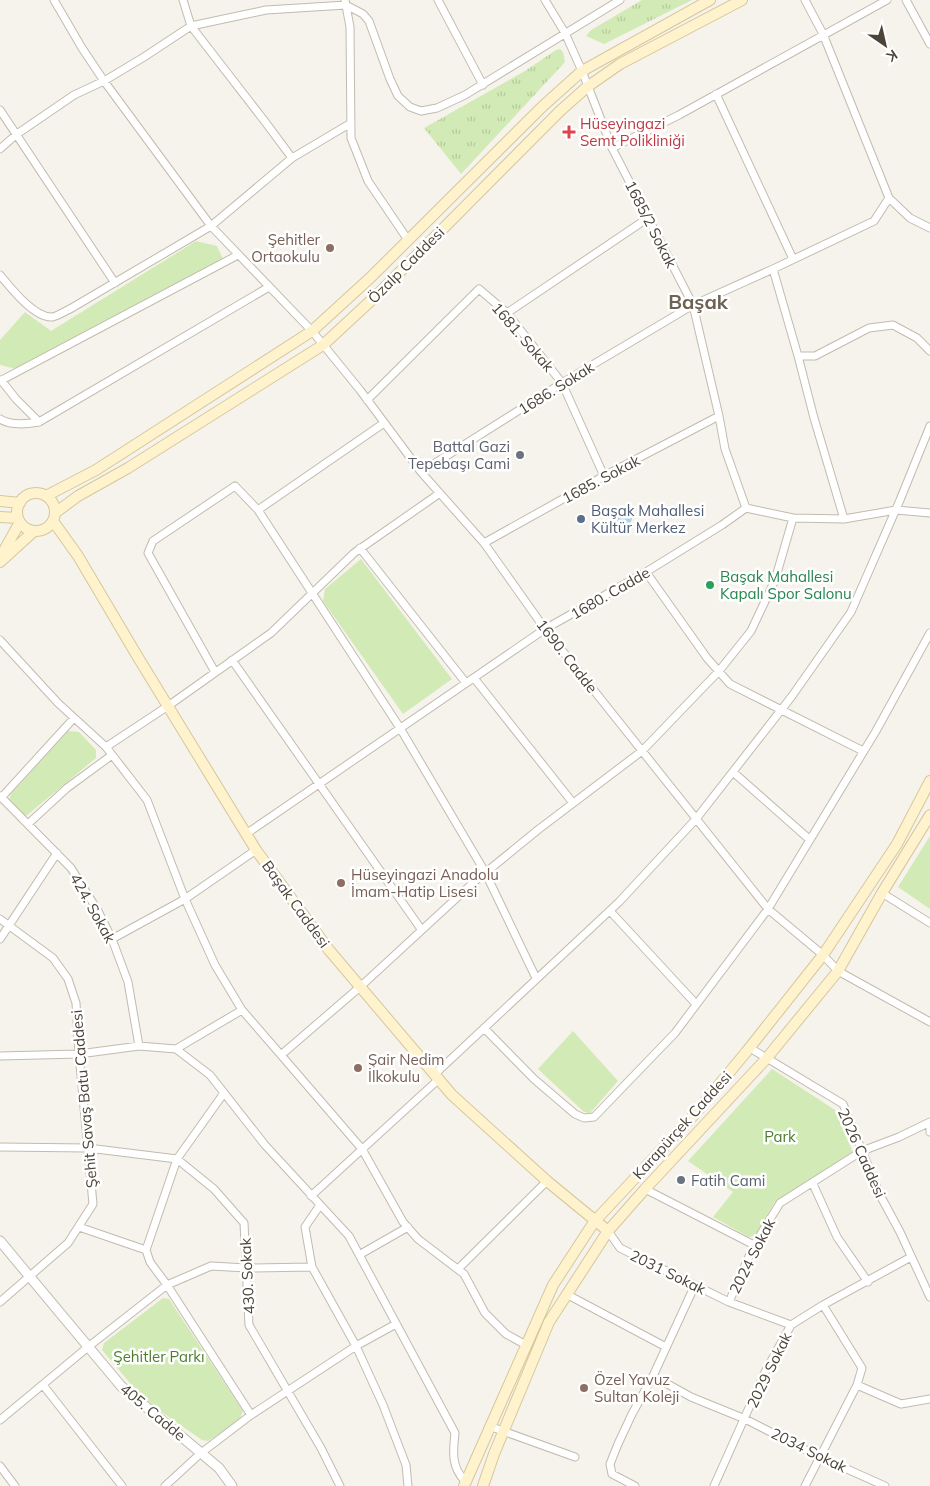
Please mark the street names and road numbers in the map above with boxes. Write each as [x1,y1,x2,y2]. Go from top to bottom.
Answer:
street label: 1685/2 Sokak [621,177,681,271]
street label: Özalp Caddesi [364,223,448,307]
street label: 1681. Sokak [488,298,558,376]
street label: 1686. Sokak [515,357,598,419]
street label: 1685. Sokak [559,450,644,507]
street label: 1680. Cadde [567,563,653,623]
street label: 1690. Cadde [532,615,602,697]
street label: Başak Caddesi [258,857,334,951]
street label: 424. Sokak [66,870,120,946]
street label: Şehit Savaş Batu Caddesi [67,1009,101,1189]
street label: Karapürçek Caddesi [628,1067,736,1183]
street label: 2026 Caddesi [834,1105,890,1201]
street label: 2024 Sokak [725,1215,779,1297]
street label: 430. Sokak [235,1237,258,1315]
street label: 2031 Sokak [627,1245,709,1299]
street label: 2029 Sokak [742,1329,796,1411]
street label: 405. Cadde [116,1379,190,1445]
street label: 2034 Sokak [768,1423,850,1477]

